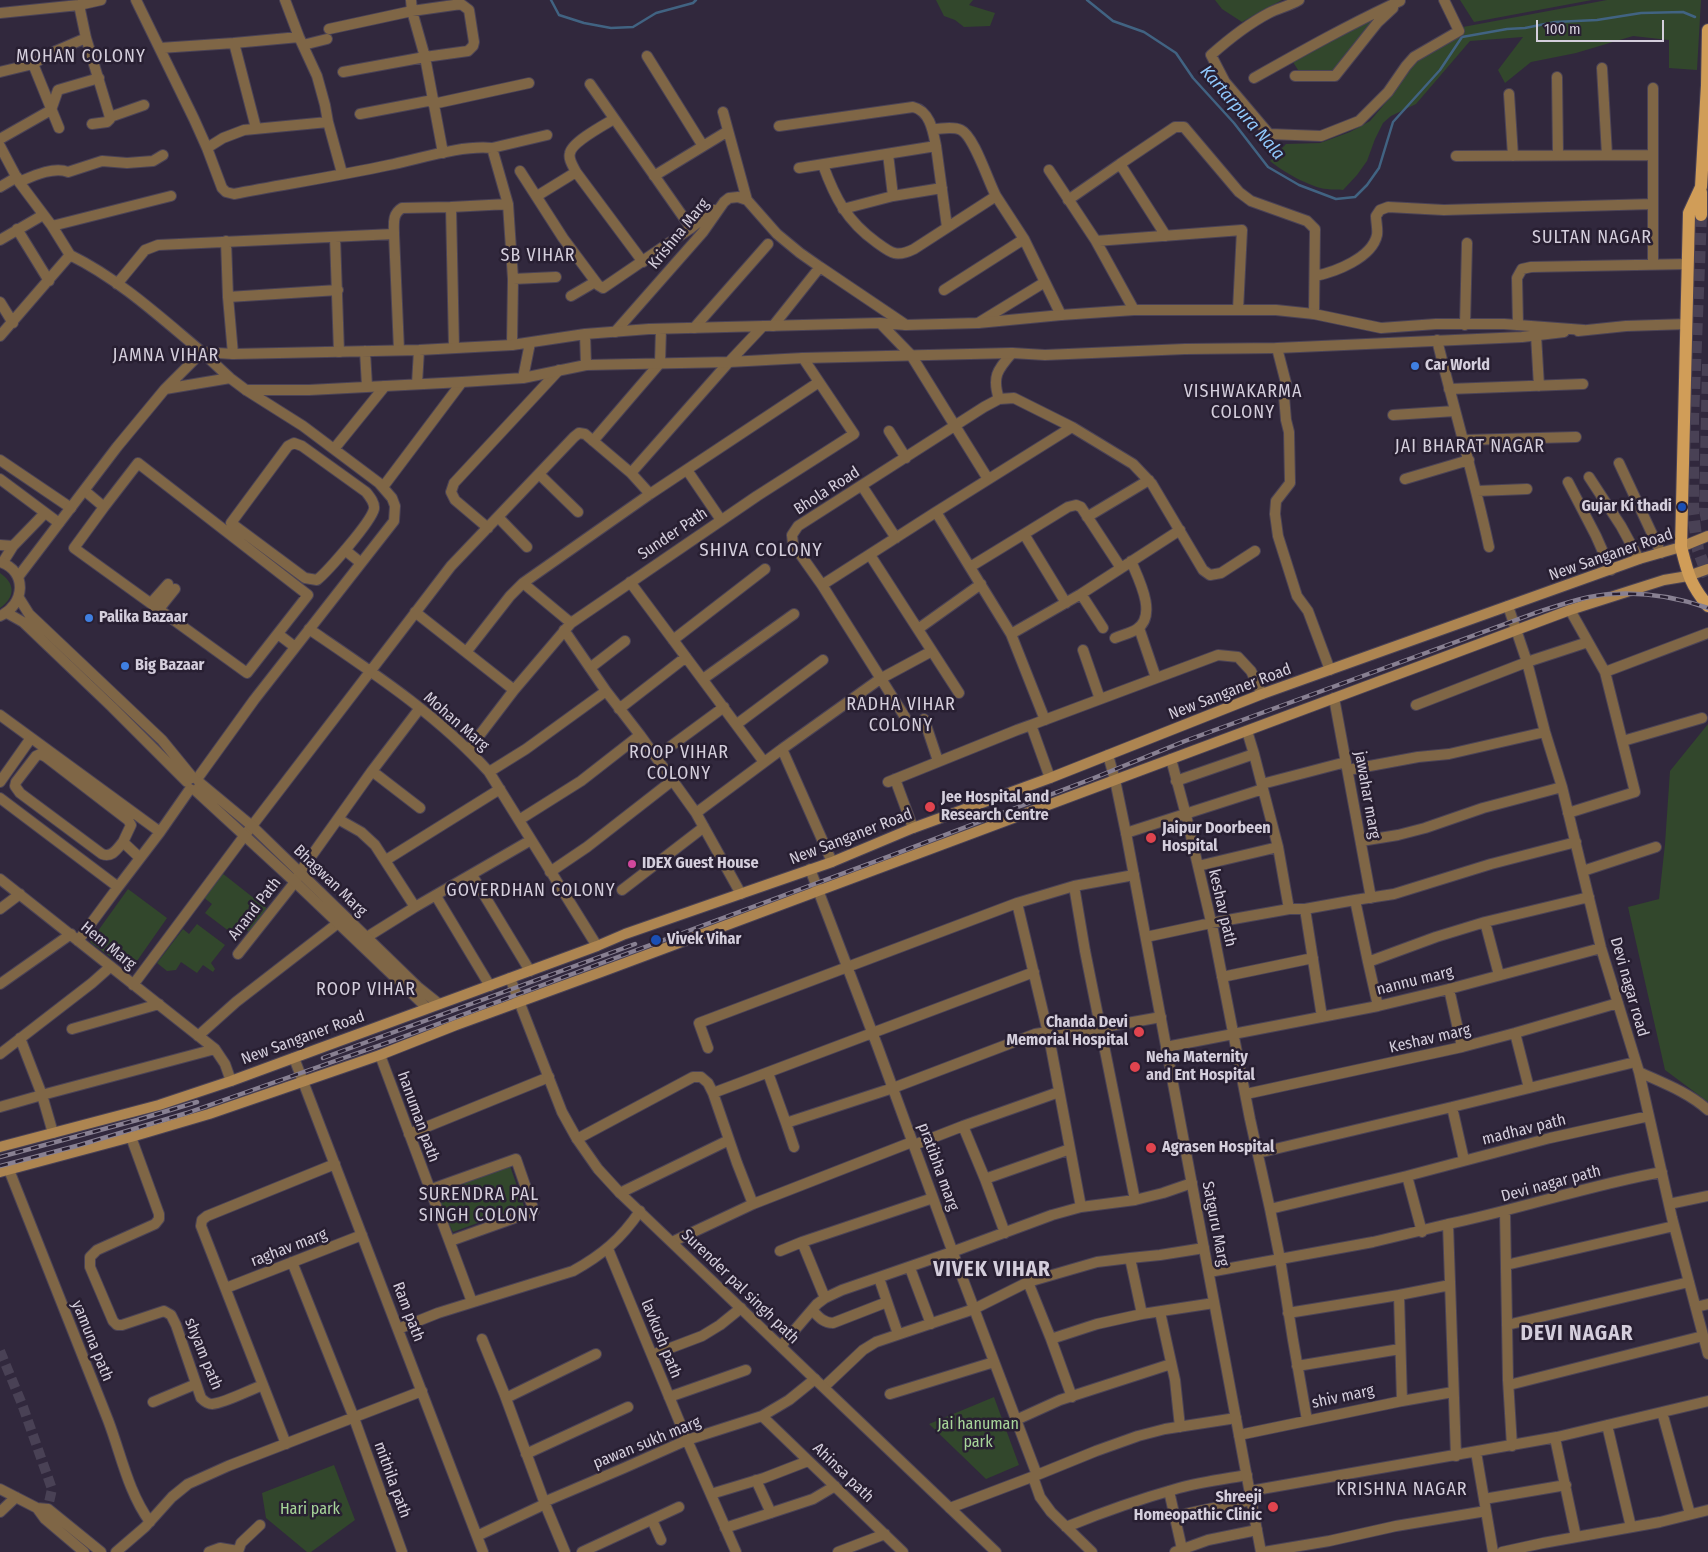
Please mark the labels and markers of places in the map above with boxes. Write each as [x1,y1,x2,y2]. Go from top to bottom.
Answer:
place label: Car World [1425,356,1490,376]
marker: Car World [1409,360,1421,372]
place label: Gujar Ki thadi [1581,497,1672,517]
marker: Gujar Ki thadi [1676,501,1688,513]
place label: Palika Bazaar [99,608,188,628]
marker: Palika Bazaar [83,612,95,624]
place label: Big Bazaar [135,656,204,676]
marker: Big Bazaar [119,660,131,672]
place label: Jee Hospital and Research Centre [941,788,1049,826]
marker: Jee Hospital and Research Centre [923,800,937,814]
place label: Jaipur Doorbeen Hospital [1162,819,1271,857]
marker: Jaipur Doorbeen Hospital [1144,831,1158,845]
place label: IDEX Guest House [642,854,759,874]
marker: IDEX Guest House [626,858,638,870]
place label: Vivek Vihar [667,930,741,950]
marker: Vivek Vihar [649,933,663,947]
place label: Chanda Devi Memorial Hospital [1006,1013,1128,1051]
marker: Chanda Devi Memorial Hospital [1132,1025,1146,1039]
place label: Neha Maternity and Ent Hospital [1146,1048,1255,1086]
marker: Neha Maternity and Ent Hospital [1128,1060,1142,1074]
place label: Agrasen Hospital [1162,1138,1274,1158]
marker: Agrasen Hospital [1144,1141,1158,1155]
place label: Shreeji Homeopathic Clinic [1134,1488,1262,1526]
marker: Shreeji Homeopathic Clinic [1266,1500,1280,1514]

